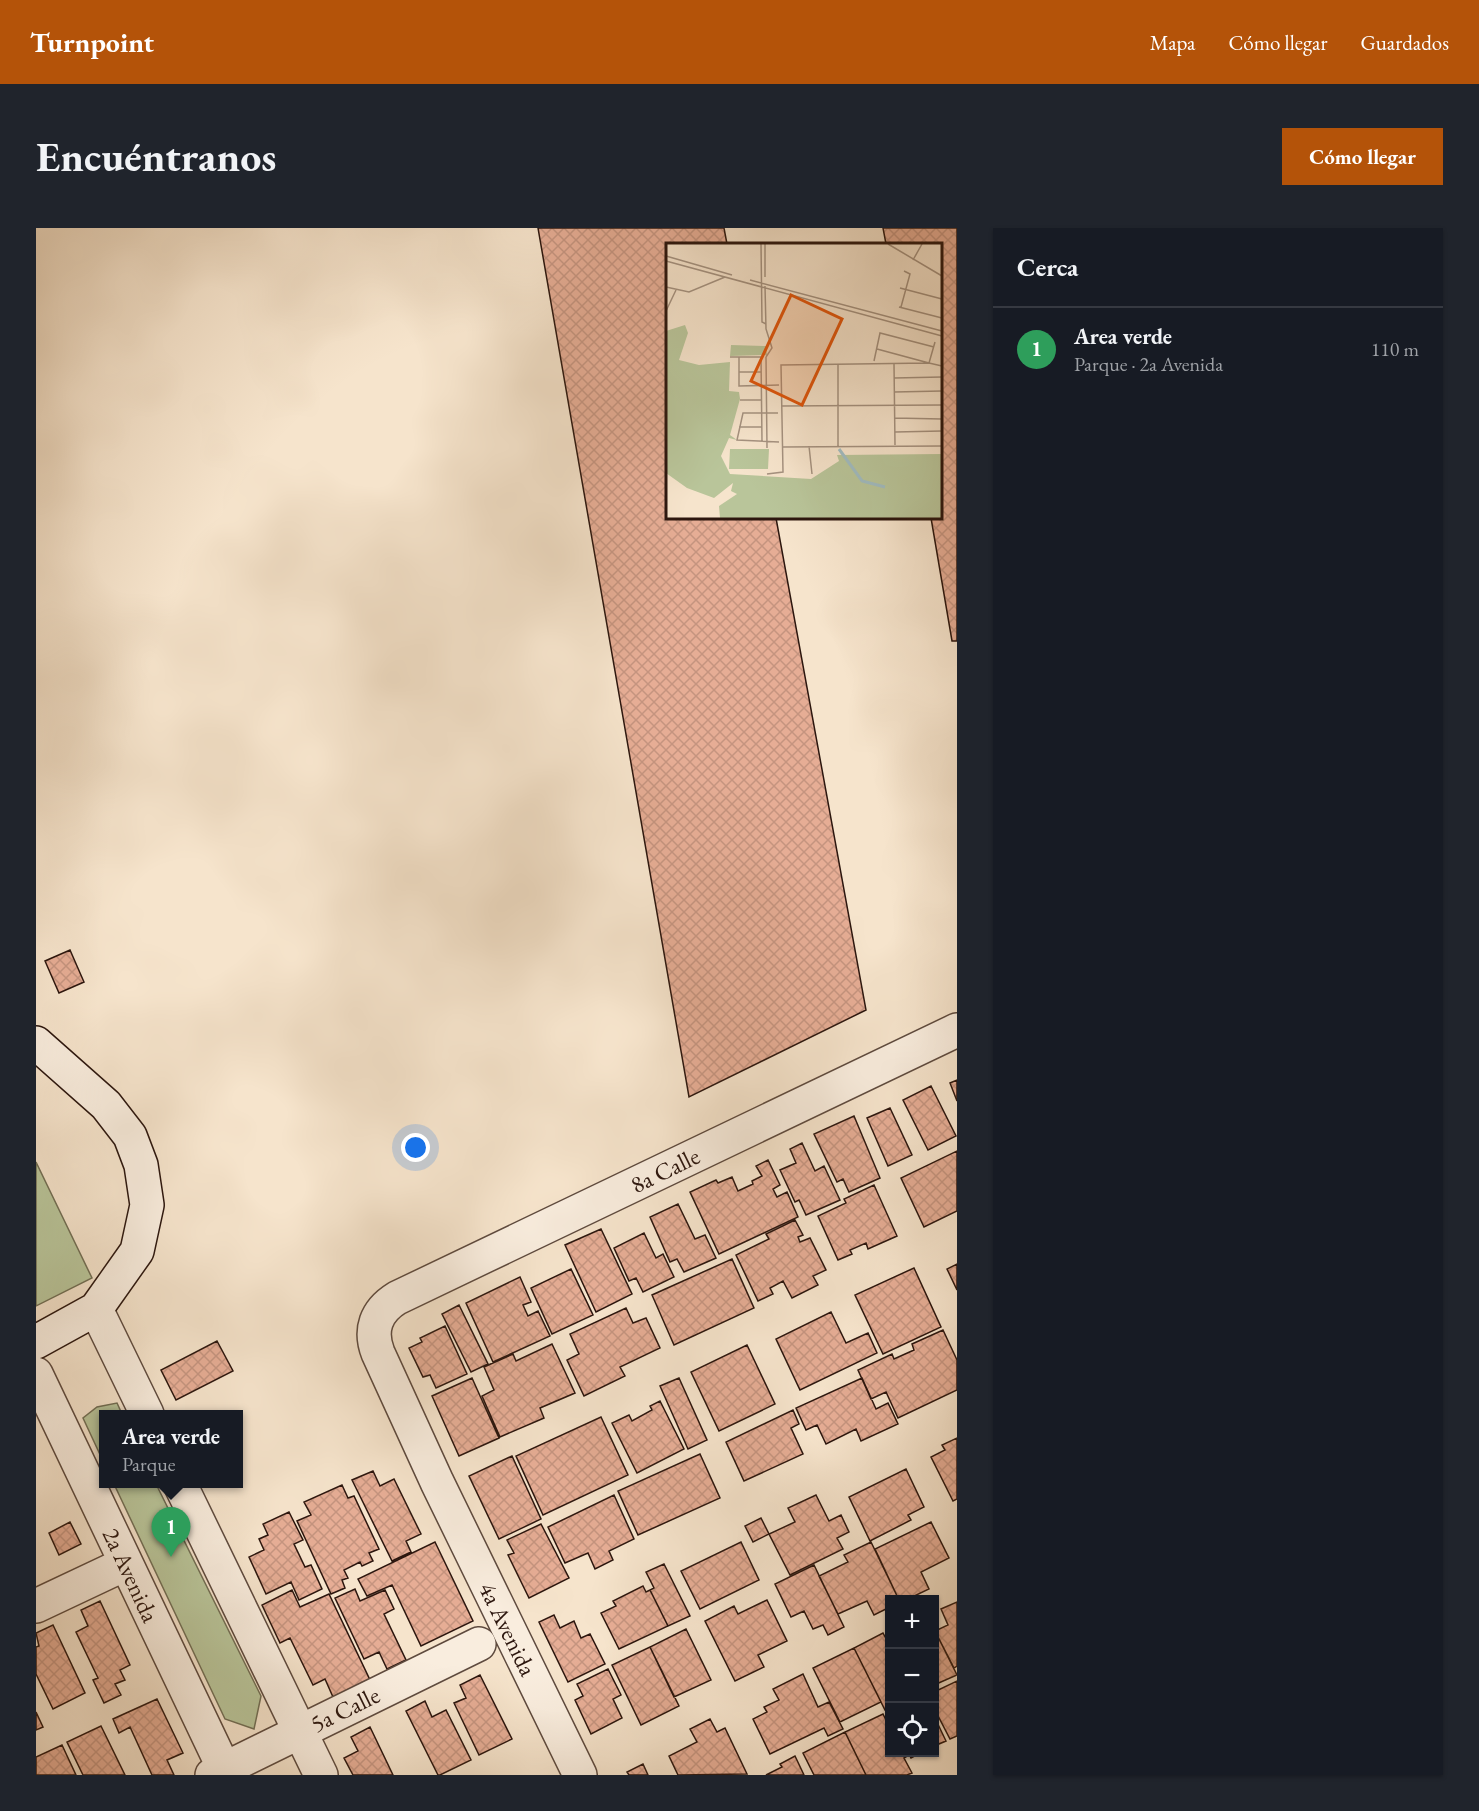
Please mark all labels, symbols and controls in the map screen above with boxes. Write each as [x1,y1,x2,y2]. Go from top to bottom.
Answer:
text: Turnpoint [30,24,154,60]
text: Mapa [1150,29,1195,56]
text: Cómo llegar [1228,29,1327,56]
text: Guardados [1360,29,1449,56]
button: Cómo llegar [1282,128,1443,185]
text: Encuéntranos [36,129,276,184]
inset map [666,243,942,519]
text: Cerca [1017,250,1078,284]
text: Area verde [1074,322,1172,351]
text: 1 [1031,336,1042,362]
text: 110 m [1371,336,1419,362]
text: Parque · 2a Avenida [1074,351,1223,377]
your location [401,1133,430,1162]
street label: 8a Calle [625,1140,705,1200]
popup [99,1410,243,1488]
text: Area verde [122,1422,220,1451]
text: Parque [122,1451,176,1477]
pin: 1 [152,1508,190,1557]
street label: 2a Avenida [96,1523,166,1627]
street label: 4a Avenida [472,1577,544,1681]
map controls [885,1595,939,1757]
button: + [885,1595,939,1649]
button: − [885,1649,939,1703]
street label: 5a Calle [305,1679,385,1739]
button: locate [885,1703,939,1757]

